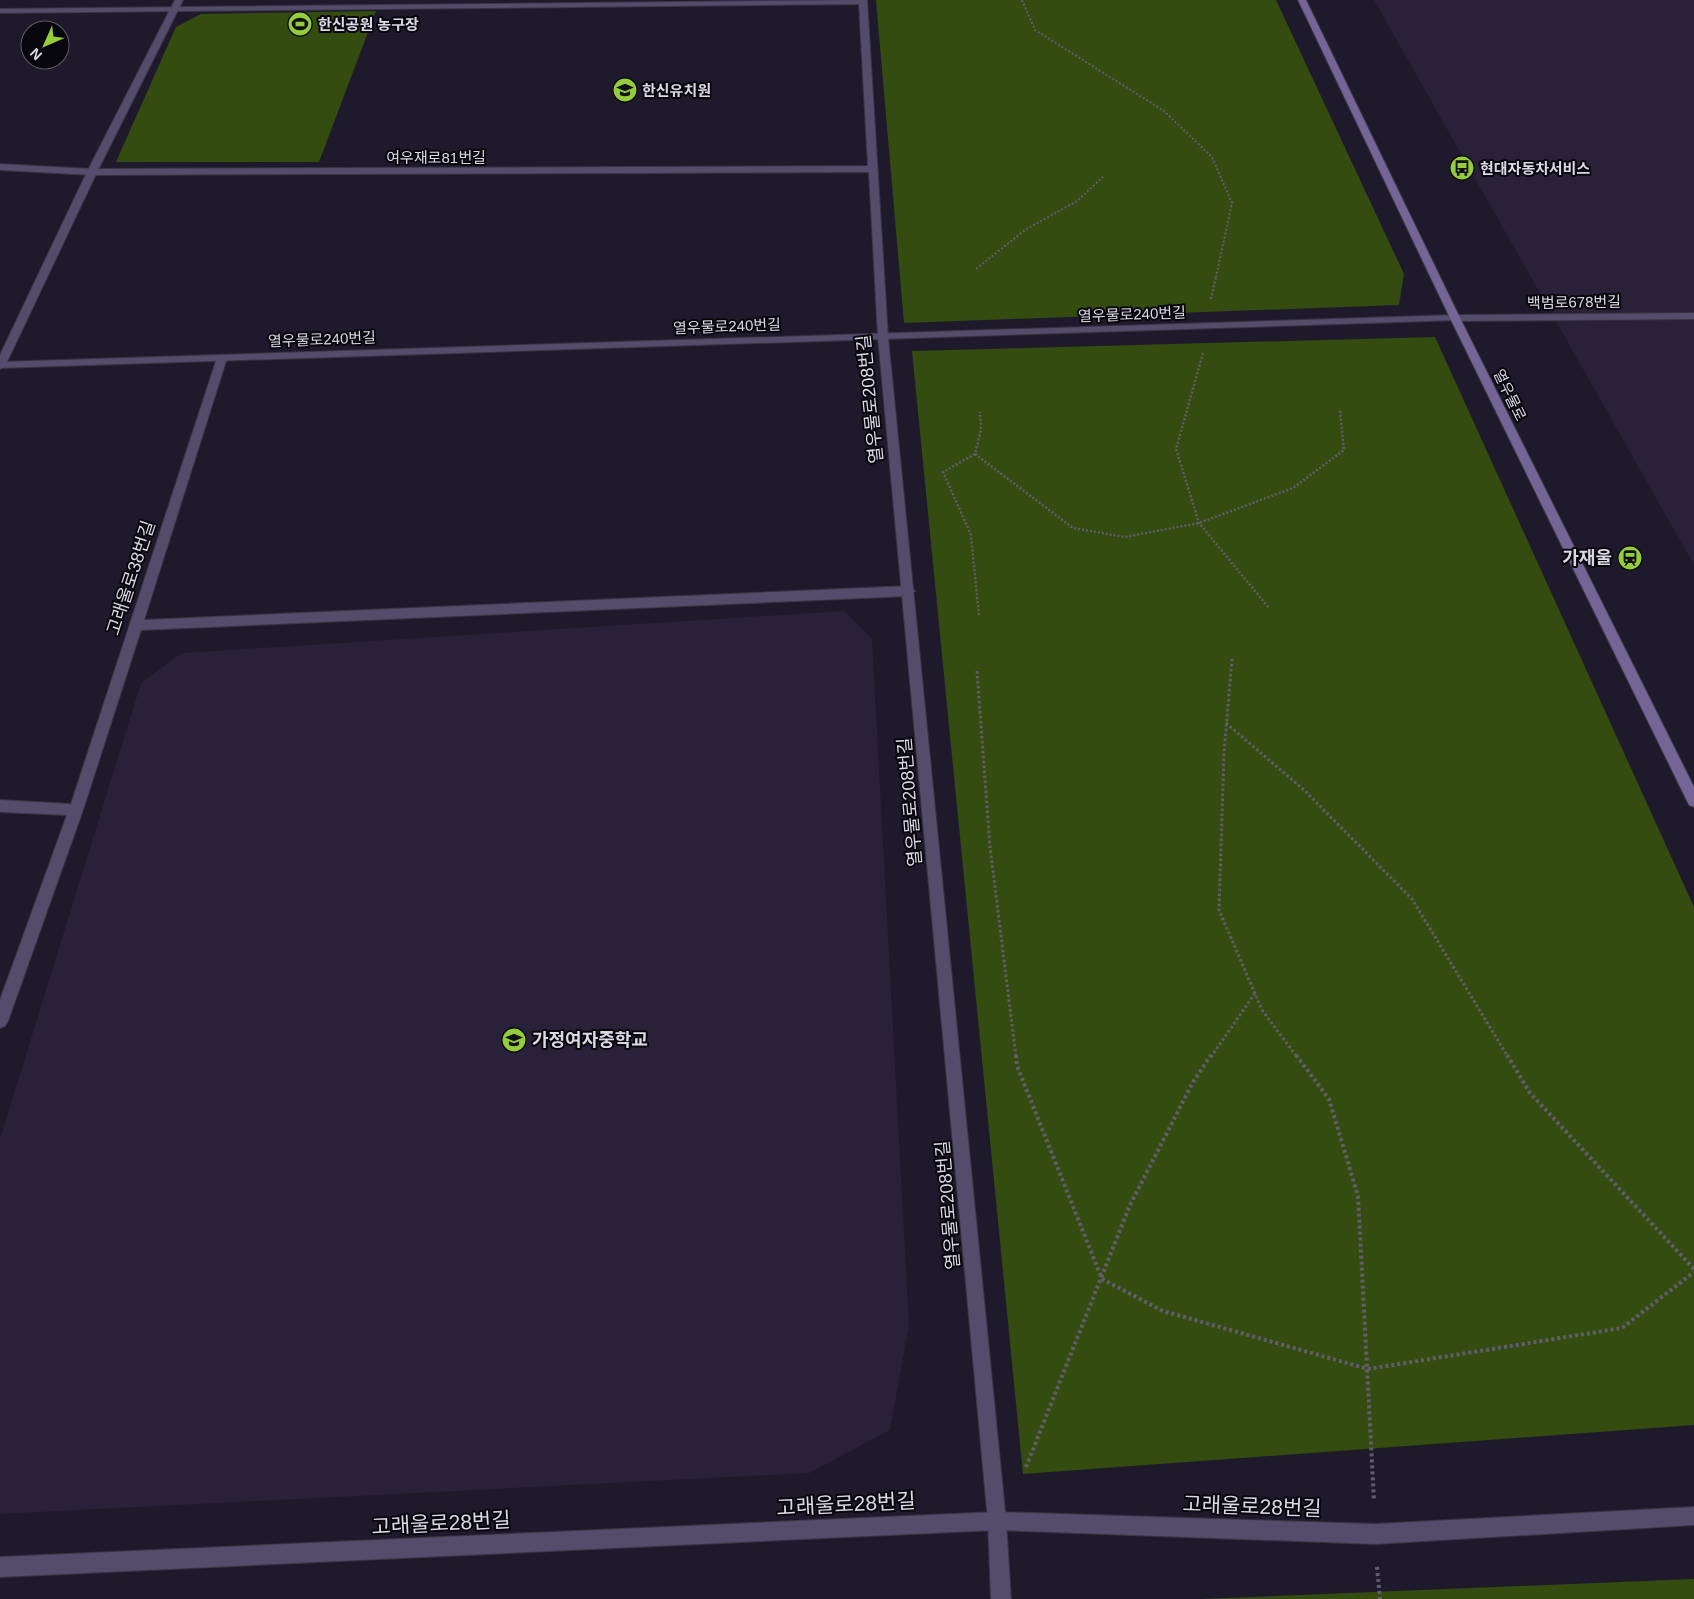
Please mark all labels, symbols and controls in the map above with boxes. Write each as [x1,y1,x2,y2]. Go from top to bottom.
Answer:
sports icon: 한신공원 농구장 [287,11,313,37]
place label: 한신공원 농구장 [318,16,419,33]
north arrow [20,20,70,70]
text: N [27,45,45,63]
school or university icon: 한신유치원 [612,77,638,103]
place label: 한신유치원 [642,82,711,99]
street label: 여우재로81번길 [386,149,486,166]
bus stop icon: 현대자동차서비스 [1449,155,1475,181]
place label: 현대자동차서비스 [1480,160,1591,177]
street label: 백범로678번길 [1527,293,1621,311]
street label: 열우물로240번길 [1078,304,1186,324]
street label: 열우물로240번길 [673,316,781,336]
street label: 열우물로240번길 [268,329,376,349]
street label: 열우물로208번길 [853,334,887,464]
street label: 열우물로 [1490,366,1530,424]
street label: 고래울로38번길 [103,518,159,638]
station icon: 가재울 [1617,545,1643,571]
place label: 가재울 [1562,548,1612,568]
street label: 열우물로208번길 [894,737,926,867]
school or university icon: 가정여자중학교 [501,1027,527,1053]
place label: 가정여자중학교 [532,1030,648,1050]
street label: 열우물로208번길 [932,1140,964,1270]
street label: 고래울로28번길 [776,1489,916,1519]
street label: 고래울로28번길 [1182,1492,1322,1520]
street label: 고래울로28번길 [371,1508,511,1538]

